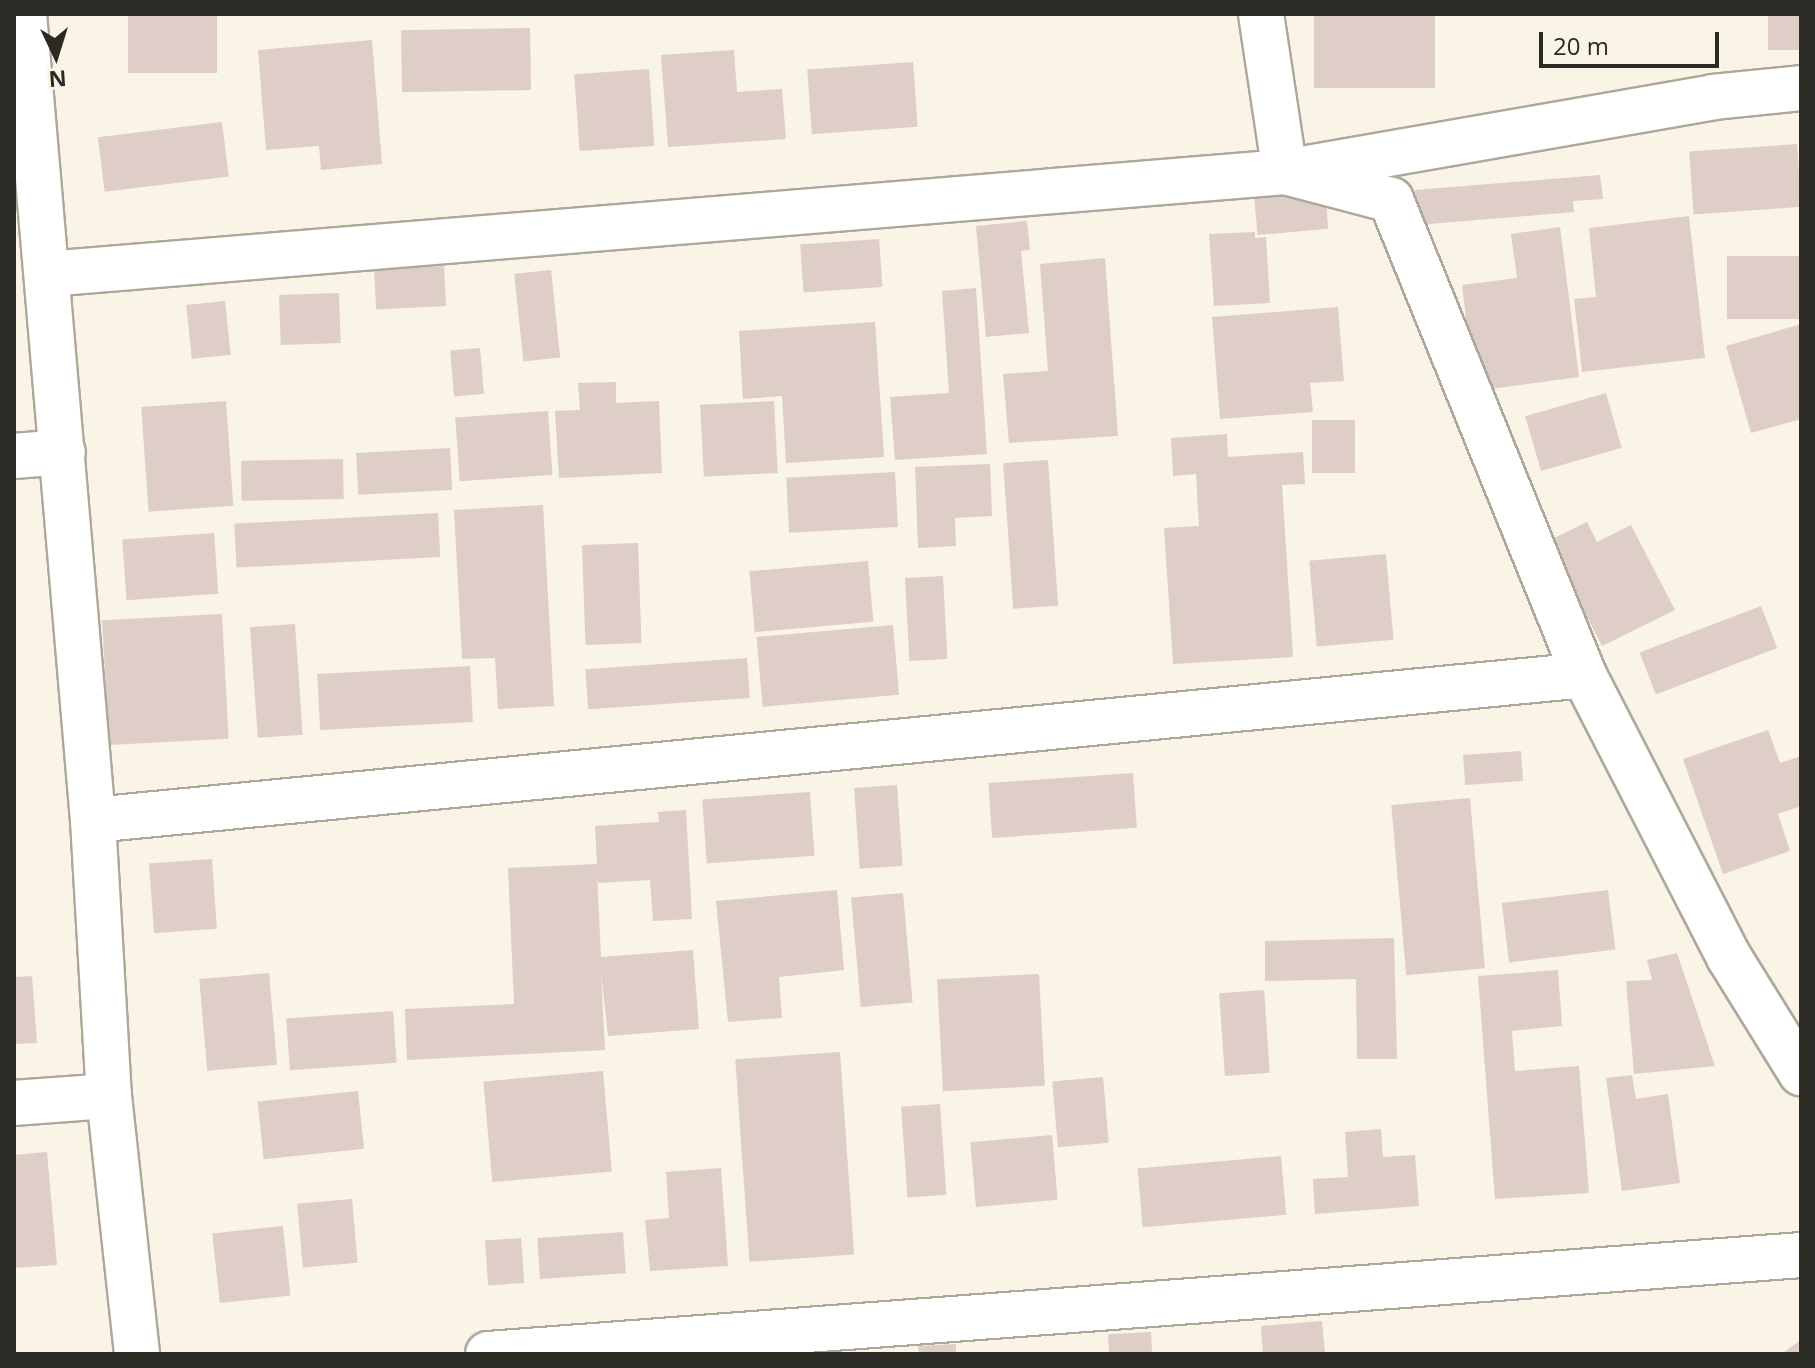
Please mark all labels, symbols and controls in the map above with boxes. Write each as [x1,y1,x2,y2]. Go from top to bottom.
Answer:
north arrow [16,16,96,96]
scale bar [1543,16,1723,66]
text: 20 m [1553,29,1609,62]
text: N [48,64,68,96]

